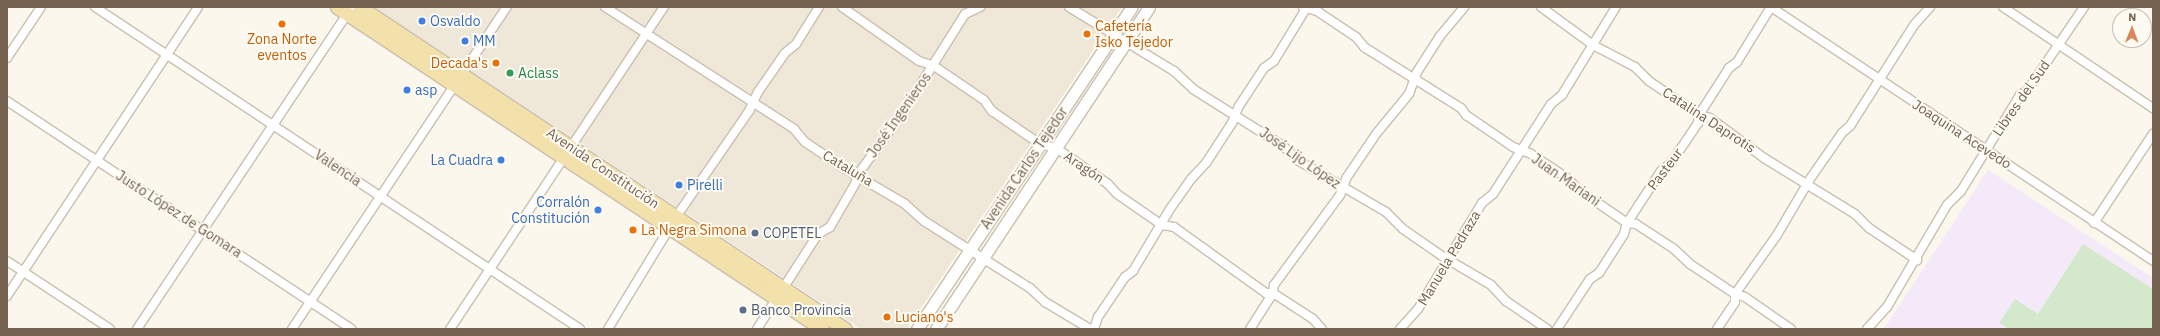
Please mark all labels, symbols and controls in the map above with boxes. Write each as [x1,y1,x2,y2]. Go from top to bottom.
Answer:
north arrow [2112,8,2152,48]
text: N [2128,10,2136,24]
place label: Osvaldo [430,13,481,29]
marker: Osvaldo [417,16,427,26]
place label: Cafetería Isko Tejedor [1095,18,1173,50]
marker: Zona Norte eventos [277,19,287,29]
marker: Cafetería Isko Tejedor [1082,29,1092,39]
place label: Zona Norte eventos [247,31,317,64]
place label: MM [473,33,496,49]
marker: MM [460,36,470,46]
place label: Decada's [431,55,488,71]
street label: Libres del Sud [1989,57,2053,139]
marker: Decada's [491,58,501,68]
place label: Aclass [518,65,559,81]
marker: Aclass [505,68,515,78]
street label: José Ingenieros [863,69,935,161]
place label: asp [415,82,437,98]
street label: Catalina Daprotis [1659,84,1759,156]
marker: asp [402,85,412,95]
street label: Joaquina Acevedo [1909,96,2015,172]
street label: Avenida Carlos Tejedor [977,104,1071,232]
street label: Avenida Constitución [543,124,663,212]
street label: José Lijo López [1256,124,1344,192]
street label: Pasteur [1644,145,1686,193]
street label: Valencia [311,146,365,190]
street label: Cataluña [820,146,876,190]
street label: Aragón [1061,148,1107,186]
street label: Juan Mariani [1528,150,1604,210]
place label: La Cuadra [430,152,493,168]
marker: La Cuadra [496,155,506,165]
street label: Justo López de Gomara [113,167,245,261]
place label: Pirelli [687,177,723,193]
marker: Pirelli [674,180,684,190]
place label: Corralón Constitución [511,194,590,226]
marker: Corralón Constitución [593,205,603,215]
street label: Manuela Pedraza [1414,208,1484,308]
place label: La Negra Simona [641,222,747,238]
marker: La Negra Simona [628,225,638,235]
place label: COPETEL [763,225,821,241]
marker: COPETEL [750,228,760,238]
place label: Banco Provincia [751,302,851,318]
marker: Banco Provincia [738,305,748,315]
place label: Luciano's [895,309,954,325]
marker: Luciano's [882,312,892,322]

